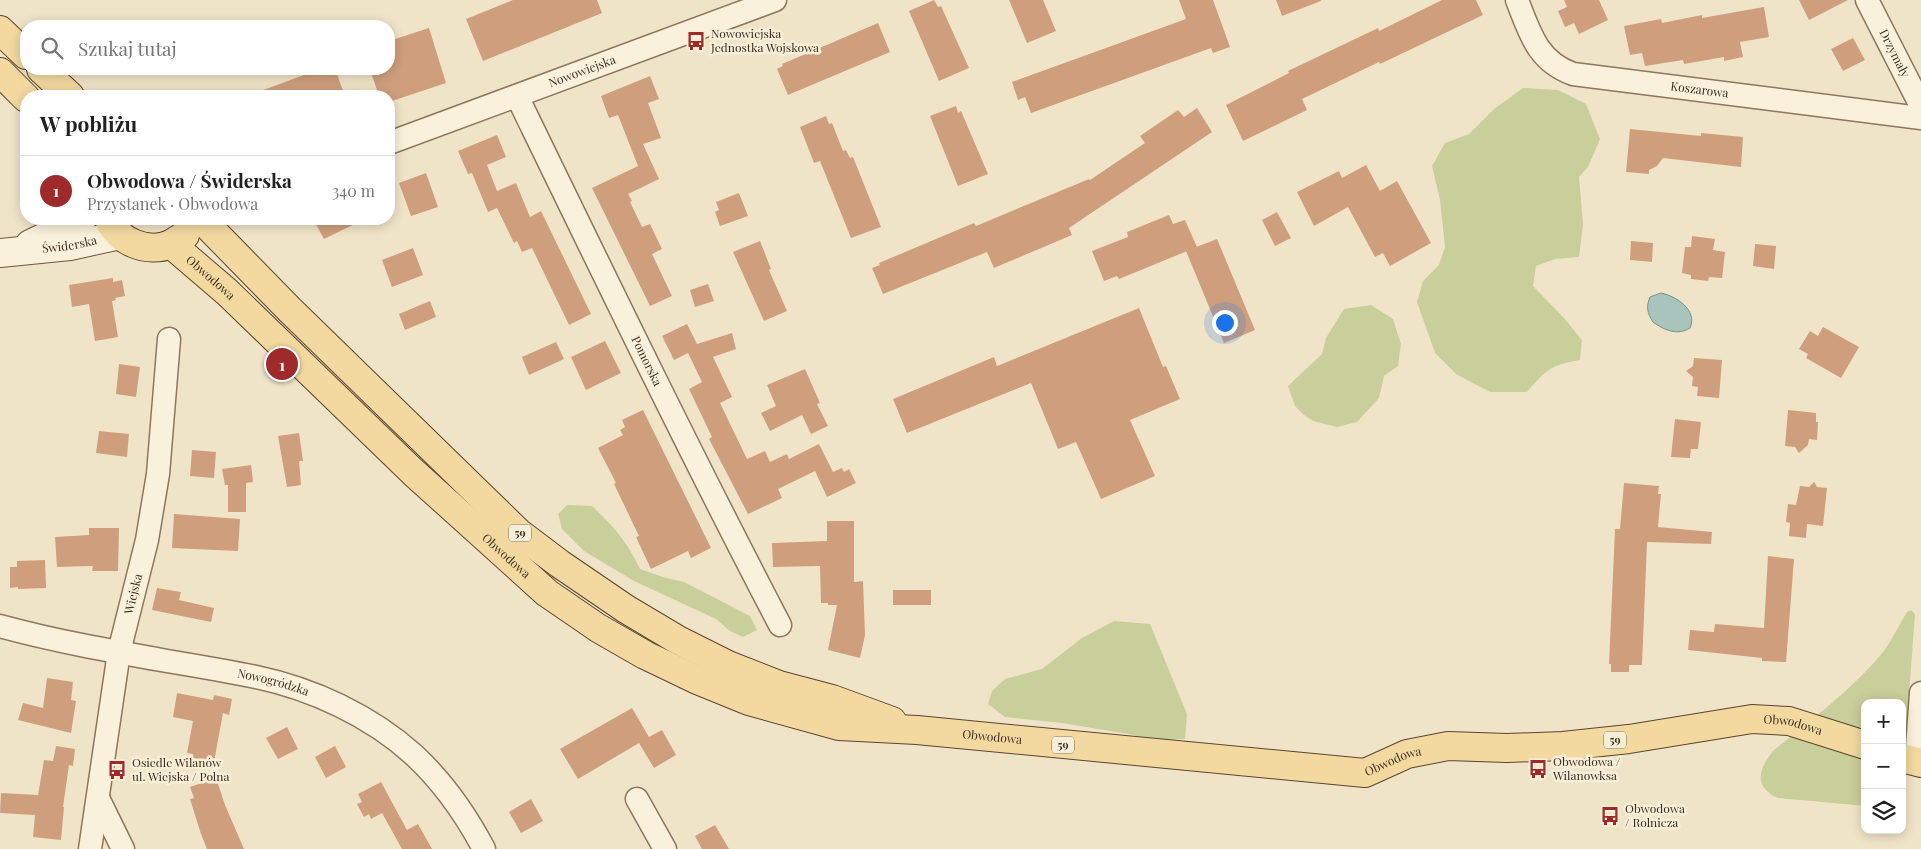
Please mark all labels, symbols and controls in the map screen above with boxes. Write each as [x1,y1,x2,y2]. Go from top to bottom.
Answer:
search box [20,20,395,75]
place label: Nowowiejska Jednostka Wojskowa [710,25,819,55]
street label: Drzymały [1876,26,1914,80]
bus stop icon: Nowowiejska Jednostka Wojskowa [685,30,707,52]
icon: search [38,34,66,62]
text: Szukaj tutaj [78,35,177,61]
street label: Nowowiejska [546,51,618,90]
street label: Koszarowa [1670,77,1730,101]
text: W pobliżu [40,109,137,137]
text: Obwodowa / Świderska [87,167,292,193]
text: 1 [53,180,59,201]
text: 340 m [332,180,375,201]
text: Przystanek · Obwodowa [87,193,258,214]
street label: Świderska [41,231,98,256]
street label: Obwodowa [183,251,239,303]
your location [1212,310,1238,336]
street label: Pomorska [628,333,666,388]
pin: 1 [266,345,298,383]
road number: 59 [509,524,531,542]
street label: Obwodowa [479,529,534,581]
street label: Wiejska [120,572,145,617]
street label: Nowogródzka [236,664,312,699]
map controls [1861,699,1906,834]
button: + [1861,699,1906,744]
street label: Obwodowa [1763,711,1825,738]
street label: Obwodowa [962,725,1023,747]
road number: 59 [1604,732,1626,748]
road number: 59 [1052,736,1074,754]
street label: Obwodowa [1362,742,1422,779]
button: − [1861,744,1906,789]
place label: Obwodowa / Wilanowksa [1552,753,1621,783]
place label: Osiedle Wilanów ul. Wiejska / Polna [132,754,229,784]
bus stop icon: Obwodowa / Wilanowksa [1527,758,1549,780]
bus stop icon: Osiedle Wilanów ul. Wiejska / Polna [106,759,128,781]
button: layers [1861,789,1906,834]
place label: Obwodowa / Rolnicza [1625,800,1685,830]
bus stop icon: Obwodowa / Rolnicza [1599,805,1621,827]

